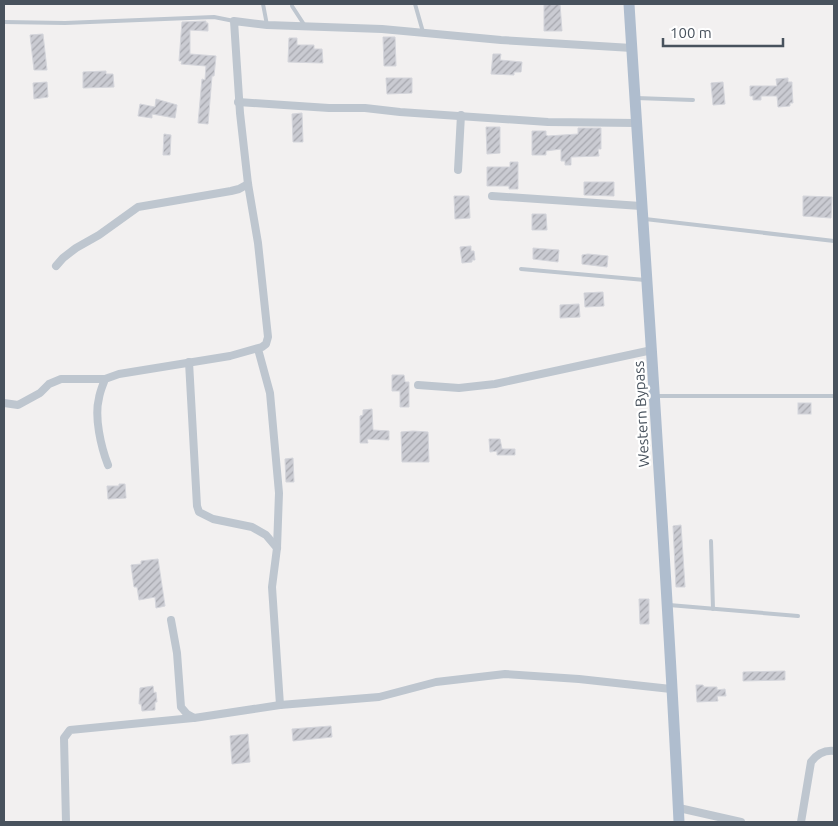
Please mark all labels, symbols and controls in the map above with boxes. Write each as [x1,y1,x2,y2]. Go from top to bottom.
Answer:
scale bar [663,15,783,47]
text: 100 m [670,24,712,41]
street label: Western Bypass [630,360,652,468]

